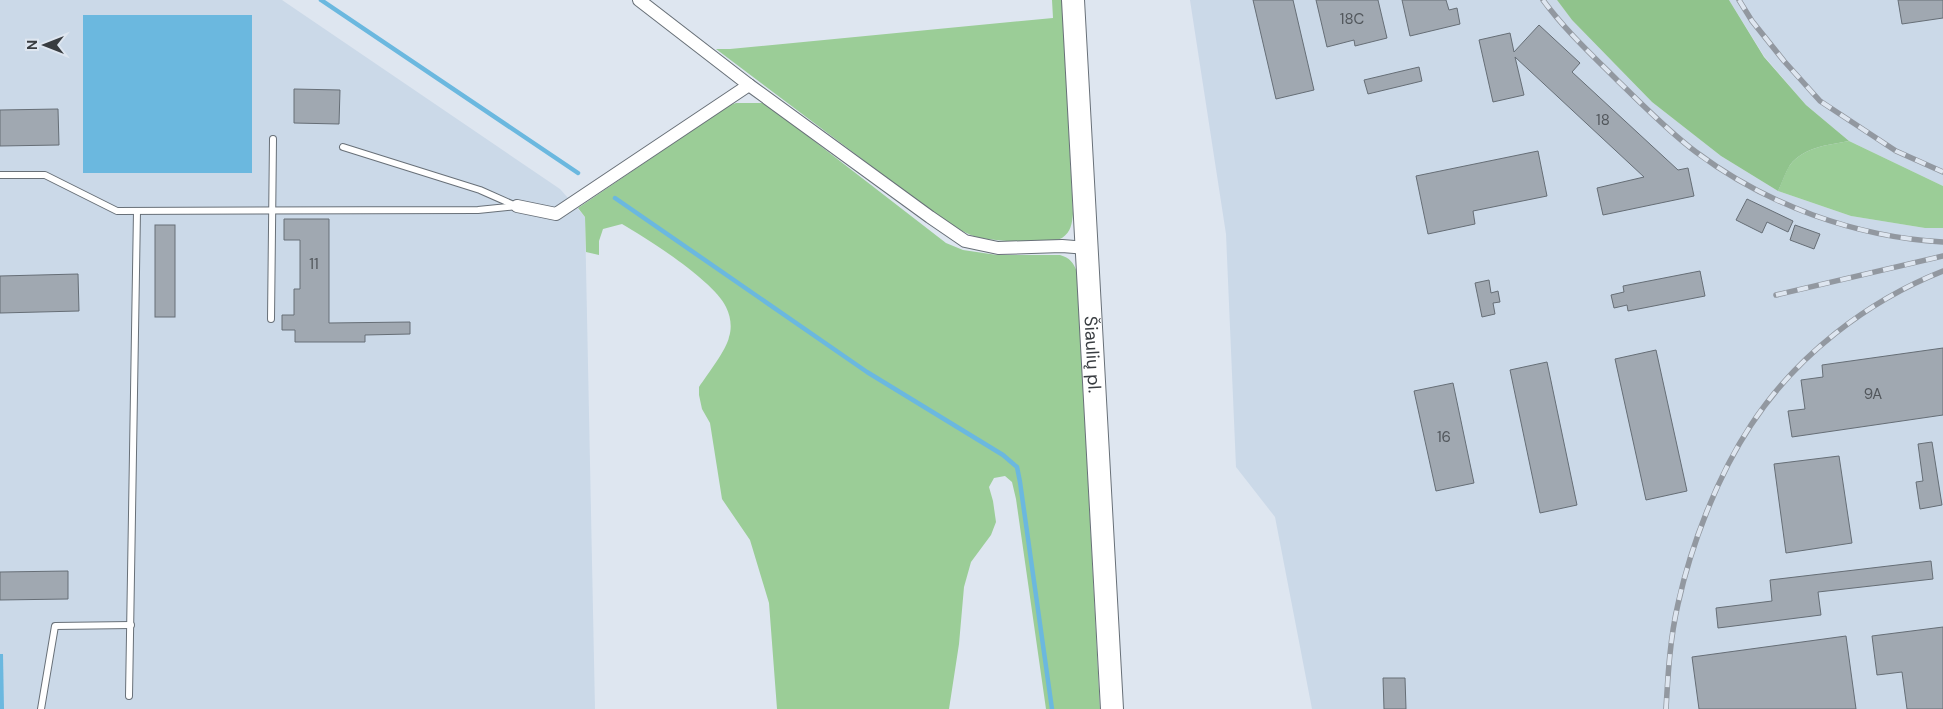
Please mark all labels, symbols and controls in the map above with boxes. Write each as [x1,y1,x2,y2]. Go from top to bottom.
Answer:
house number: 18C [1340,9,1365,29]
north arrow [20,20,70,70]
text: N [23,40,41,50]
house number: 18 [1596,110,1610,130]
house number: 11 [309,254,319,274]
street label: Šiaulių pl. [1078,315,1107,394]
house number: 9A [1864,384,1882,404]
house number: 16 [1437,427,1451,447]

